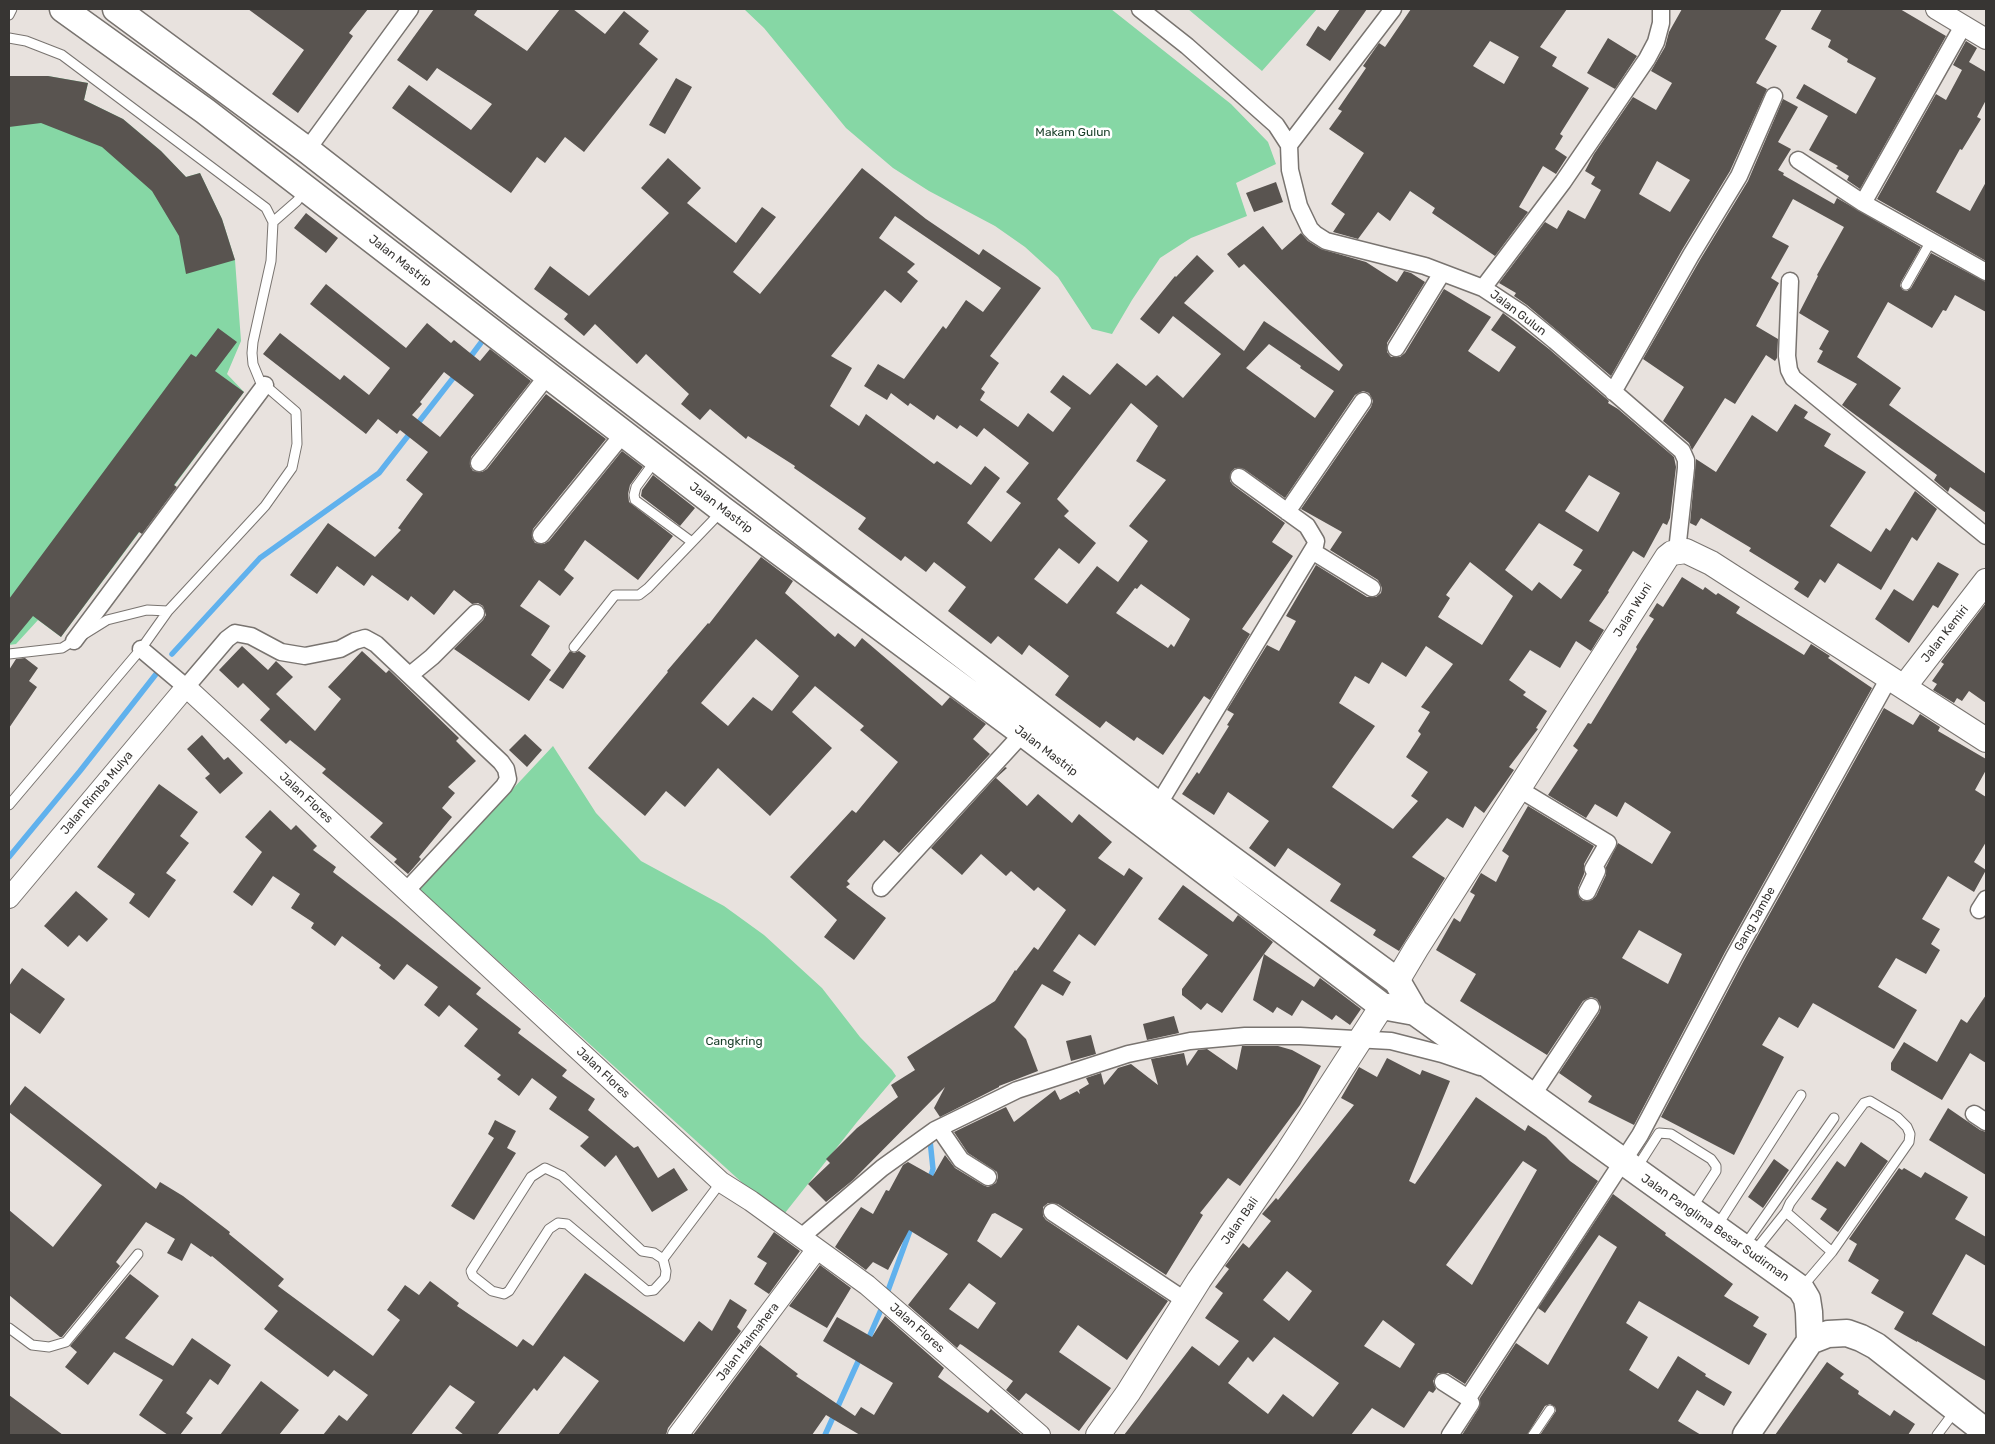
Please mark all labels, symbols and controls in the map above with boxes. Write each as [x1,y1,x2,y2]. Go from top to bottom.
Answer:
park label: Makam Gulun [1035,126,1111,140]
street label: Jalan Mastrip [366,232,434,290]
street label: Jalan Gulun [1487,287,1549,339]
street label: Jalan Mastrip [687,480,755,536]
street label: Jalan Wuni [1611,580,1655,640]
street label: Jalan Kemiri [1918,603,1972,665]
street label: Jalan Mastrip [1012,723,1080,779]
street label: Jalan Rimba Mulya [58,748,136,838]
street label: Jalan Flores [276,770,336,826]
street label: Gang Jambe [1732,885,1778,953]
park label: Cangkring [705,1035,763,1049]
street label: Jalan Flores [573,1045,633,1101]
street label: Jalan Panglima Besar Sudirman [1638,1171,1792,1285]
street label: Jalan Bali [1219,1195,1261,1247]
street label: Jalan Halmahera [714,1300,782,1384]
street label: Jalan Flores [887,1300,947,1356]

